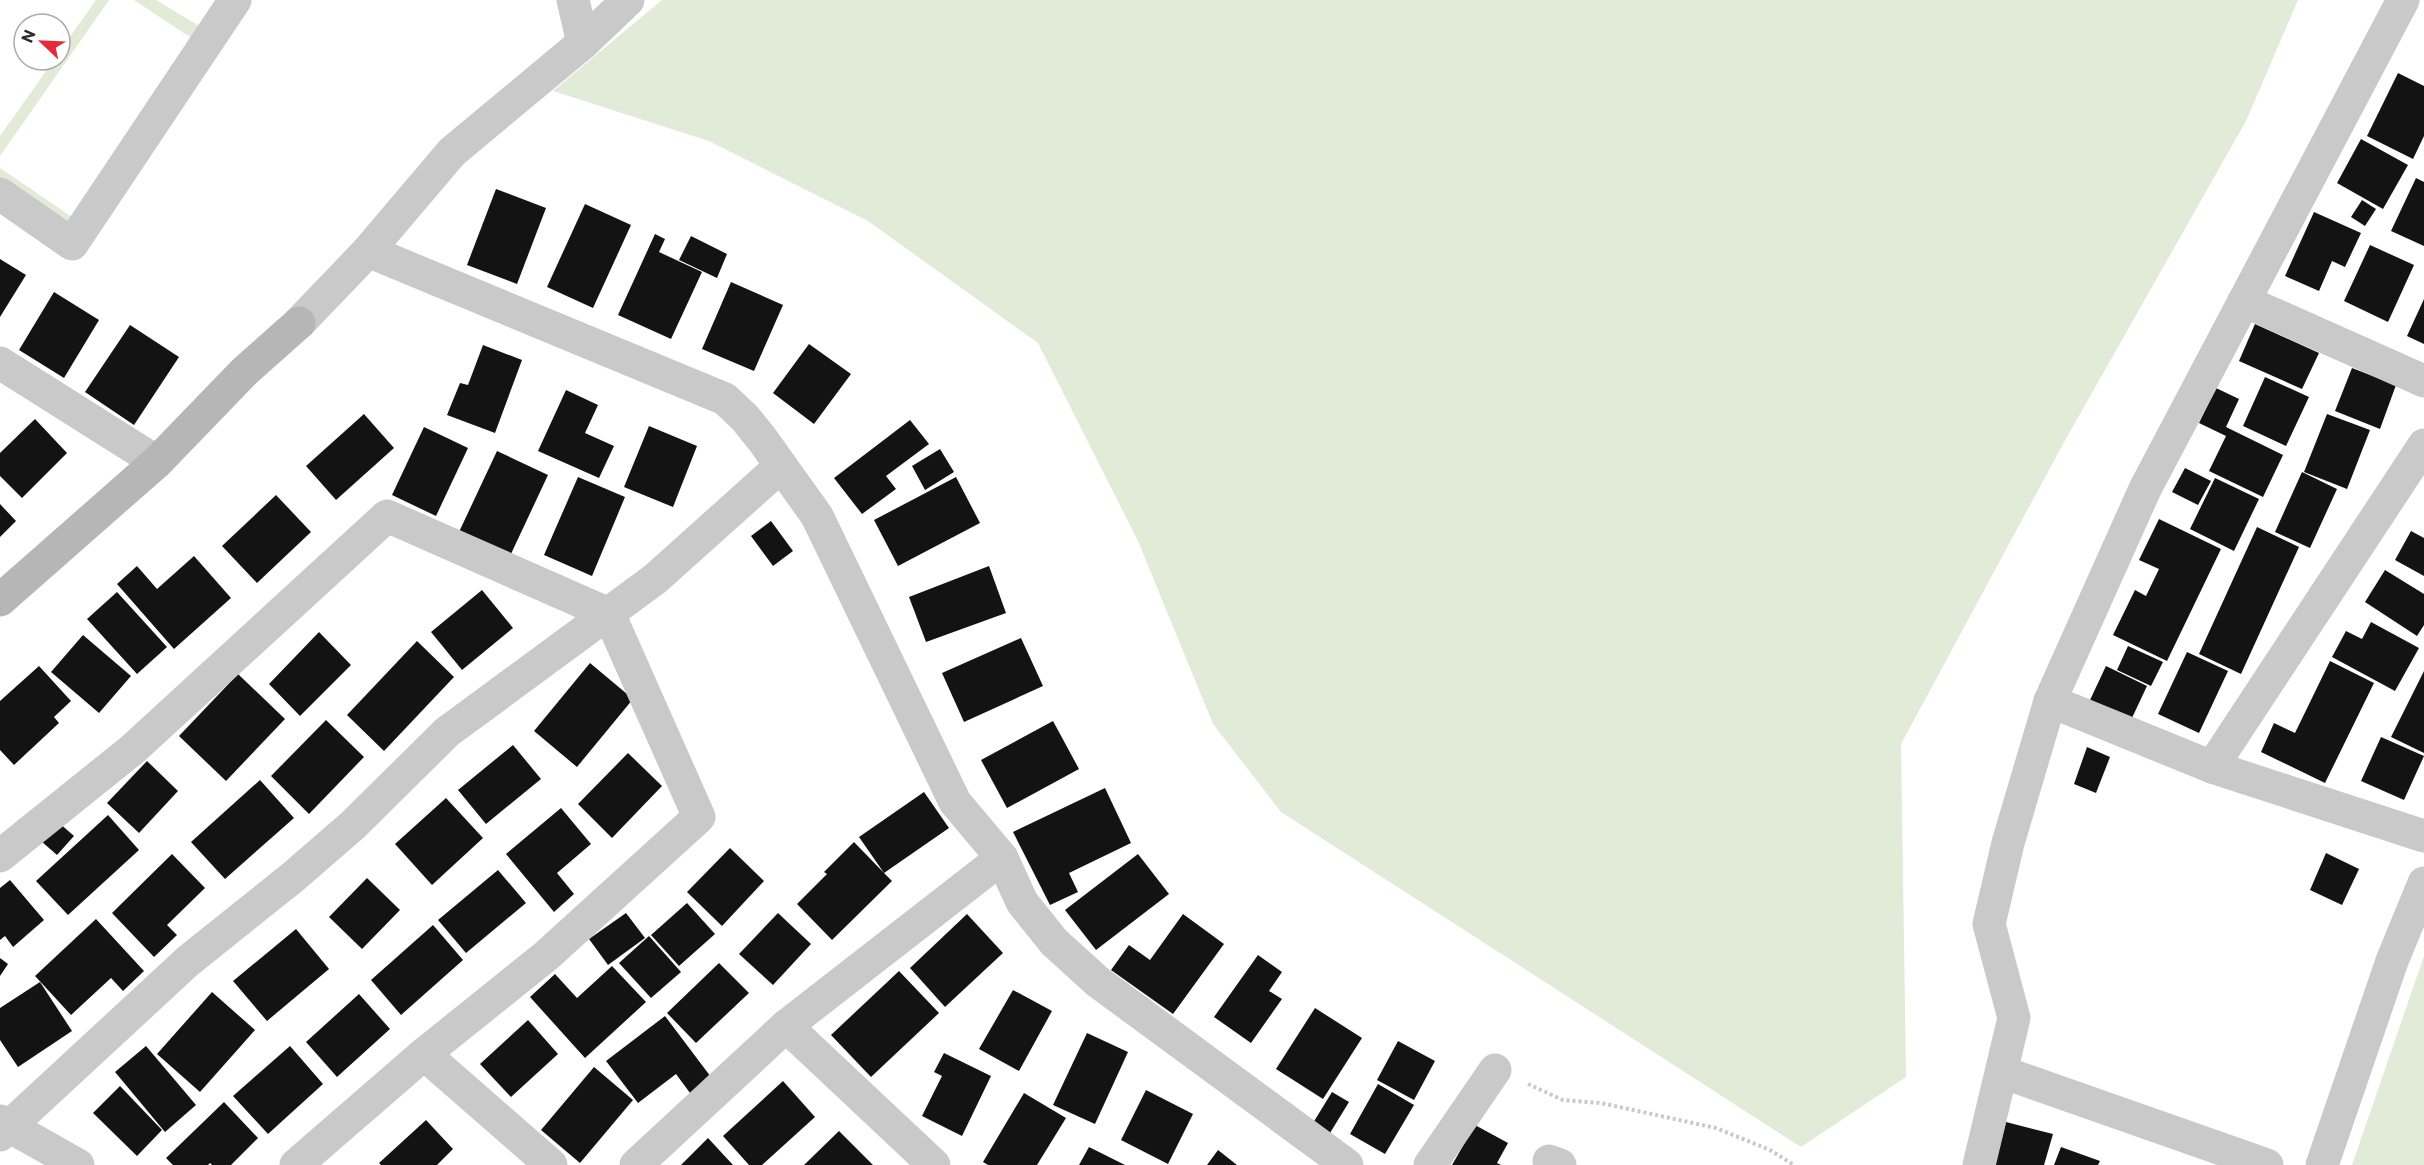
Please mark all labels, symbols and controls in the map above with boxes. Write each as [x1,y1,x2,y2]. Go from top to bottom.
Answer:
north arrow [12,12,72,72]
text: N [17,27,39,45]

